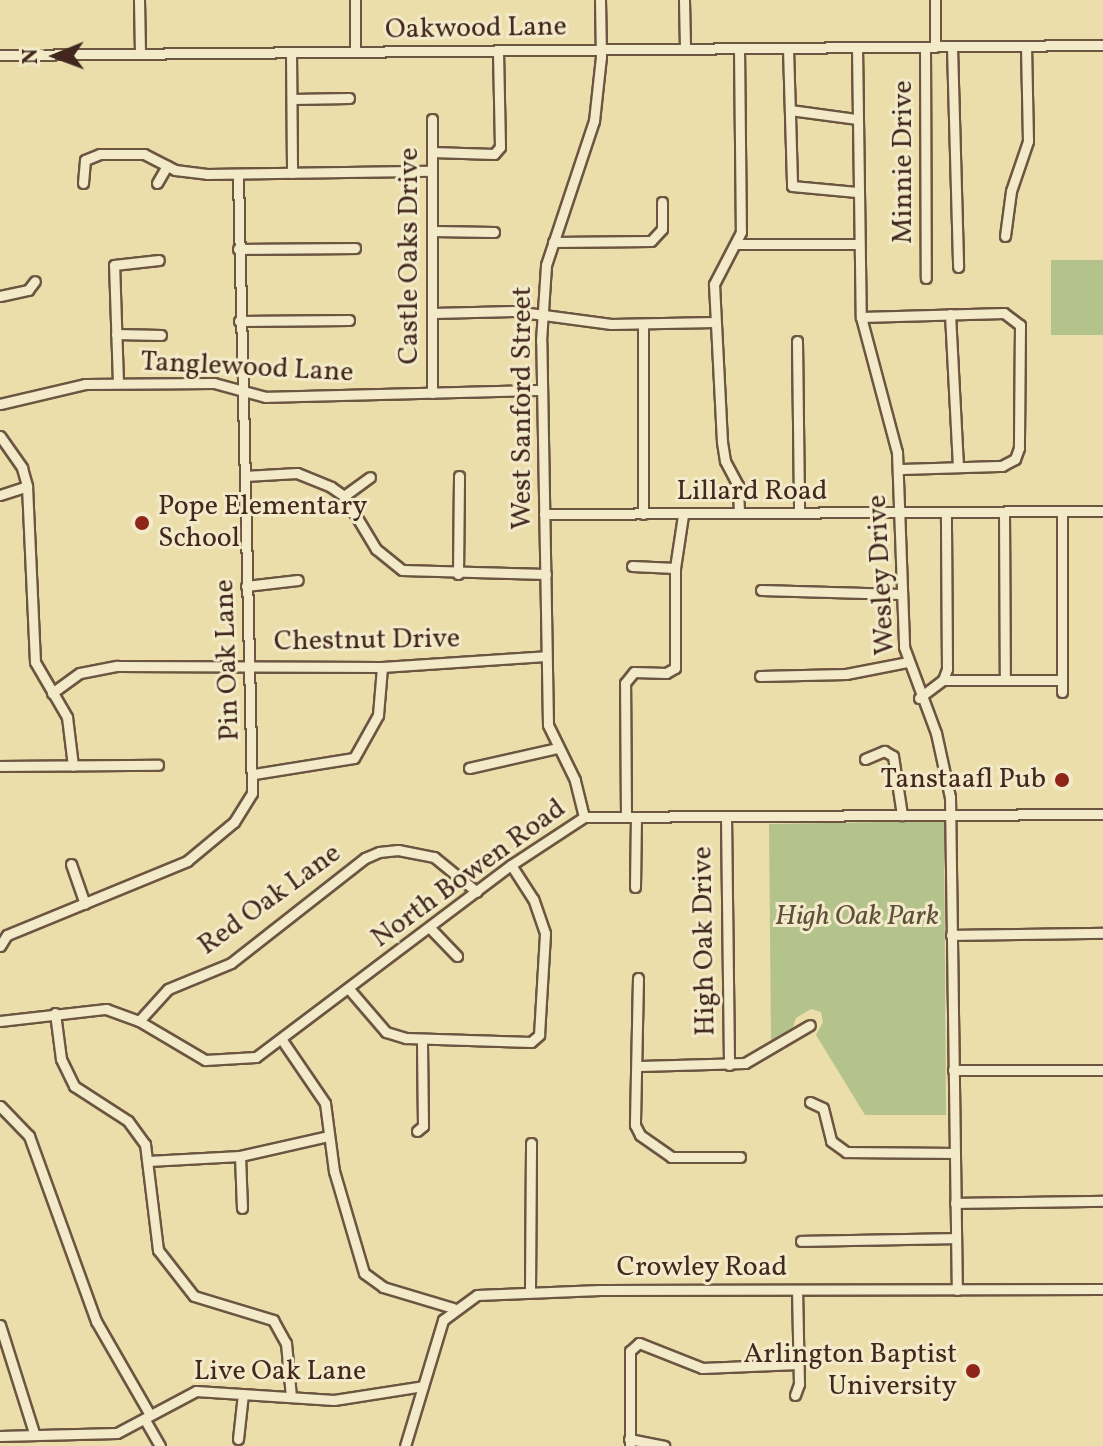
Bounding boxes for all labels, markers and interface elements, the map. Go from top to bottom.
street label: Oakwood Lane [385,11,567,47]
north arrow [16,16,96,96]
text: N [16,48,47,65]
street label: Minnie Drive [887,80,921,244]
street label: Castle Oaks Drive [393,148,427,364]
street label: West Sanford Street [506,286,540,530]
street label: Tanglewood Lane [140,346,354,390]
street label: Lillard Road [676,475,828,509]
place label: Pope Elementary School [158,490,367,556]
street label: Wesley Drive [861,493,903,657]
marker: Pope Elementary School [133,514,151,532]
street label: Pin Oak Lane [208,579,248,741]
street label: Chestnut Drive [274,623,460,659]
place label: Tanstaafl Pub [881,763,1046,797]
marker: Tanstaafl Pub [1053,771,1071,789]
street label: North Bowen Road [365,792,573,956]
street label: Red Oak Lane [192,837,348,963]
street label: High Oak Drive [687,846,723,1036]
park label: High Oak Park [775,900,939,934]
street label: Crowley Road [616,1251,788,1285]
place label: Arlington Baptist University [743,1338,957,1404]
street label: Live Oak Lane [194,1355,366,1389]
marker: Arlington Baptist University [964,1362,982,1380]

